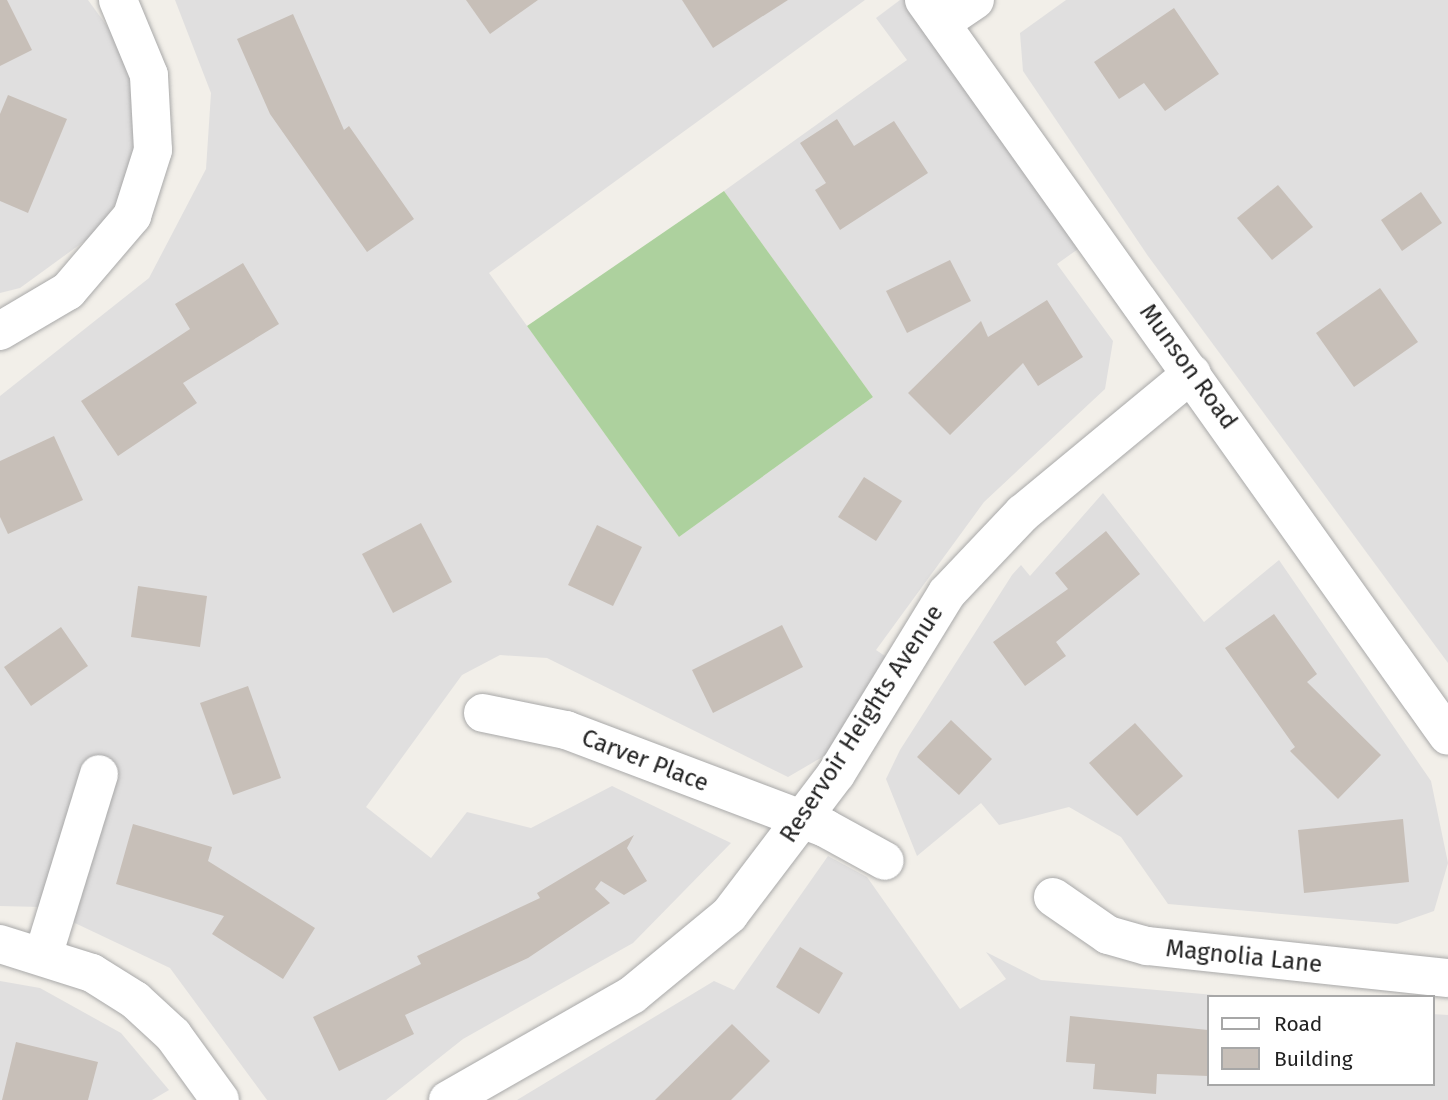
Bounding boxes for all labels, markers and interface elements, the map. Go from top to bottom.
street label: Munson Road [1133,299,1243,435]
street label: Reservoir Heights Avenue [774,600,950,848]
street label: Carver Place [577,724,713,798]
street label: Magnolia Lane [1164,934,1324,980]
legend [1206,995,1434,1086]
text: Road [1274,1011,1322,1037]
text: Building [1274,1046,1353,1072]

